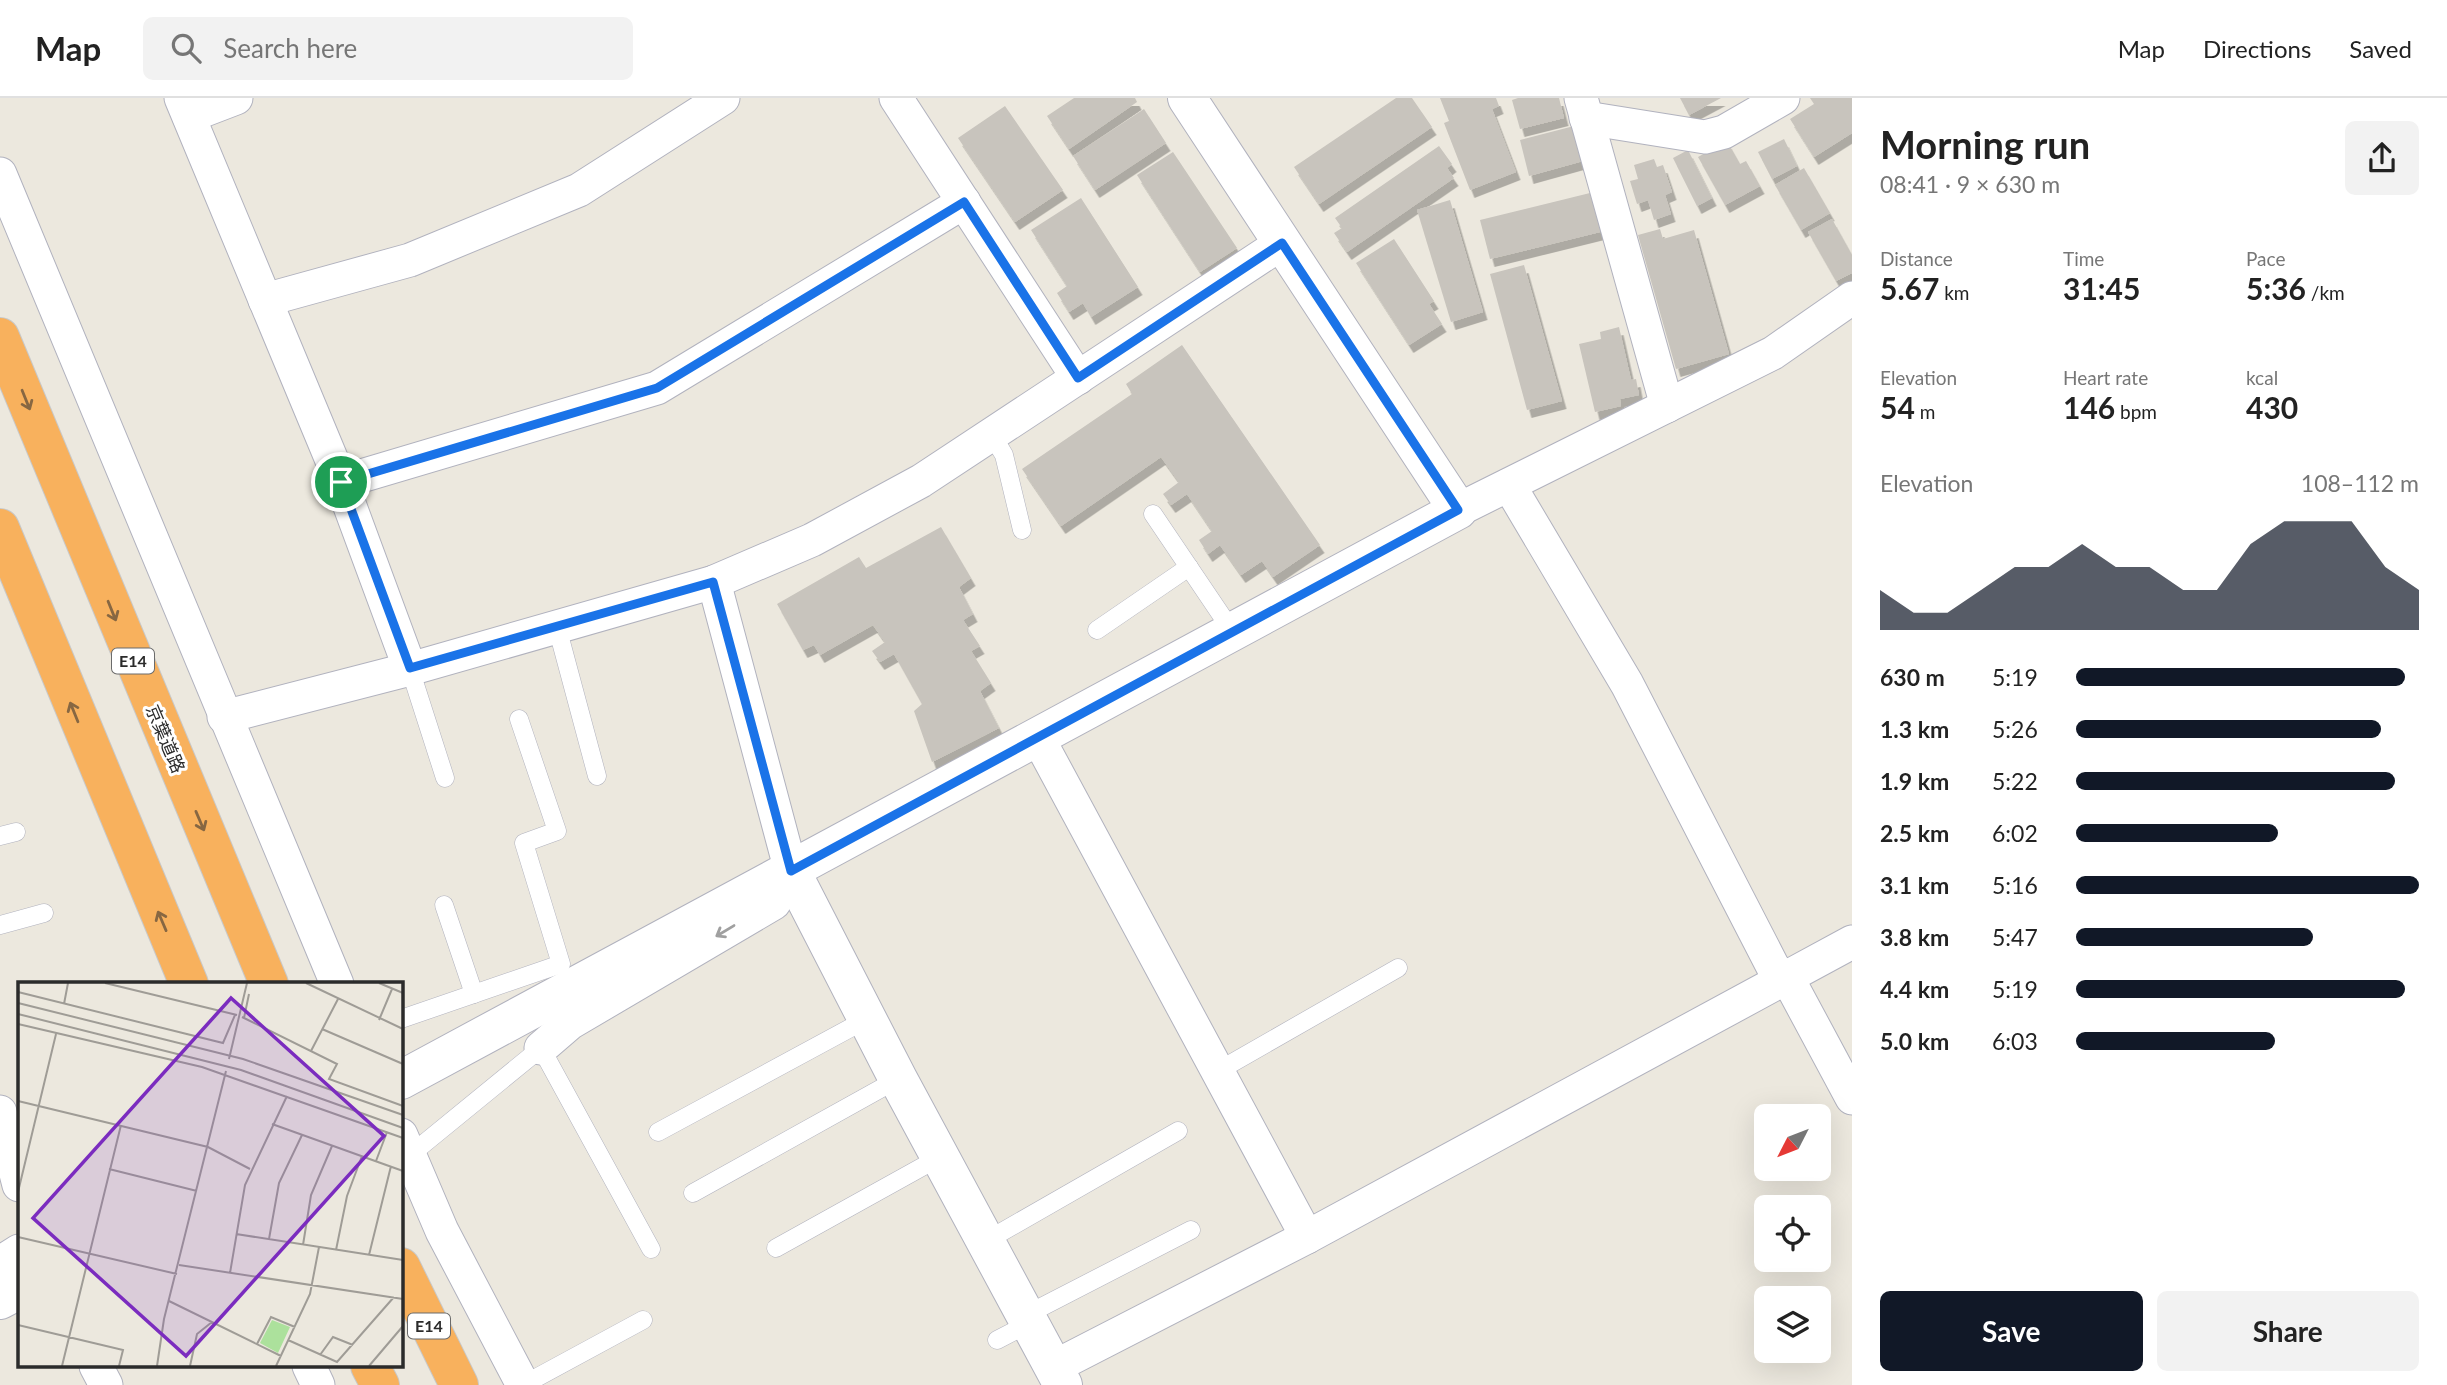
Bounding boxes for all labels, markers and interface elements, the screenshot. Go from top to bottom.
search box [143,17,633,80]
text: Map [35,28,101,68]
icon: search [167,29,205,67]
text: Search here [223,32,357,64]
text: Map [2118,34,2165,63]
text: Directions [2203,34,2311,63]
text: Saved [2349,34,2412,63]
text: Morning run [1880,121,2090,167]
button: share [2345,121,2419,195]
text: 08:41 · 9 × 630 m [1880,170,2060,198]
text: Distance [1880,247,1953,270]
text: Time [2063,247,2104,270]
text: Pace [2246,247,2285,270]
text: 5.67 [1880,270,1939,306]
text: 31:45 [2063,270,2140,306]
text: 5:36 [2246,270,2306,306]
text: km [1939,281,1969,304]
text: /km [2306,281,2345,304]
text: Elevation [1880,366,1957,389]
text: Heart rate [2063,366,2148,389]
text: kcal [2246,366,2278,389]
one-way arrow [20,389,33,411]
text: 54 [1880,389,1915,425]
text: 146 [2063,389,2115,425]
text: 430 [2246,389,2298,425]
text: m [1915,400,1935,423]
text: bpm [2115,400,2157,423]
pin [311,452,371,512]
icon: arrive [322,463,360,501]
text: Elevation [1880,469,1973,497]
text: 108–112 m [2301,469,2419,497]
one-way arrow [107,599,120,621]
road number: E14 [112,648,154,674]
text: 630 m [1880,663,1945,691]
text: 5:19 [1992,663,2038,691]
one-way arrow [67,701,80,723]
street label: 京葉道路 [142,701,190,776]
text: 1.3 km [1880,715,1949,743]
text: 5:26 [1992,715,2038,743]
text: 1.9 km [1880,767,1949,795]
text: 5:22 [1992,767,2038,795]
one-way arrow [194,809,207,831]
text: 2.5 km [1880,819,1949,847]
text: 6:02 [1992,819,2038,847]
text: 3.1 km [1880,871,1949,899]
text: 5:16 [1992,871,2038,899]
one-way arrow [155,911,168,933]
text: 3.8 km [1880,923,1949,951]
text: 5:47 [1992,923,2038,951]
one-way arrow [716,924,736,938]
text: 4.4 km [1880,975,1949,1003]
text: 5:19 [1992,975,2038,1003]
inset map [18,982,402,1368]
text: 5.0 km [1880,1027,1949,1055]
text: 6:03 [1992,1027,2038,1055]
north arrow [1754,1104,1830,1181]
map controls [1754,1104,1831,1363]
button: locate [1754,1195,1831,1272]
button: layers [1754,1286,1831,1363]
button: Save [1880,1291,2143,1371]
button: Share [2157,1291,2419,1371]
road number: E14 [408,1314,450,1338]

